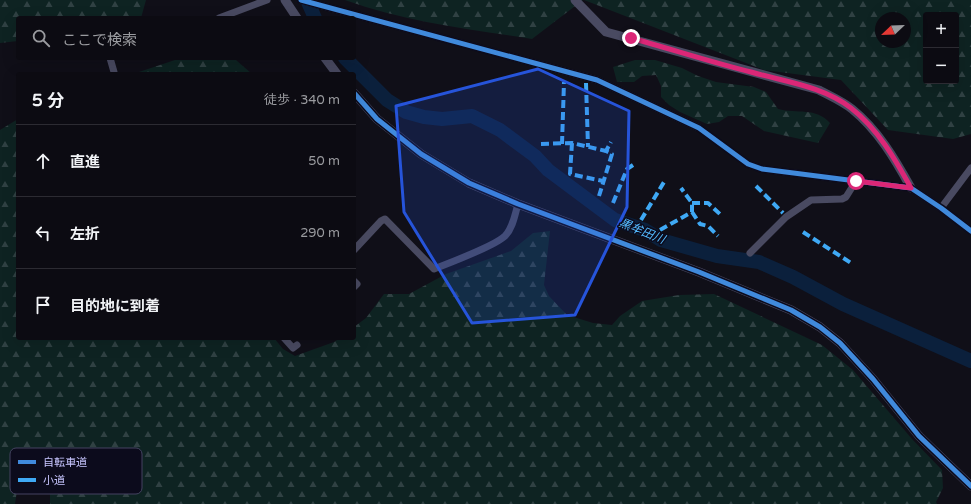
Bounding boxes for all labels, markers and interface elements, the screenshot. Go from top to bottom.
north arrow [875,12,911,48]
map controls [923,12,959,84]
button: + [923,12,959,48]
search box [16,16,356,60]
icon: search [30,27,52,49]
route end [622,29,640,47]
text: ここで検索 [62,31,137,49]
button: − [923,48,959,84]
text: 5 分 [32,90,64,111]
text: 徒歩 · 340 m [264,92,340,108]
icon: ahead [32,150,54,172]
text: 直進 [70,153,100,171]
text: 50 m [308,153,340,169]
route start [847,172,865,190]
water label: 黒牟田川 [617,216,669,247]
icon: left [32,222,54,244]
text: 左折 [70,225,100,243]
text: 290 m [300,225,340,241]
icon: arrive [32,294,54,316]
text: 目的地に到着 [70,297,160,315]
legend [10,448,142,494]
text: 自転車道 [43,456,87,469]
text: 小道 [43,474,65,487]

